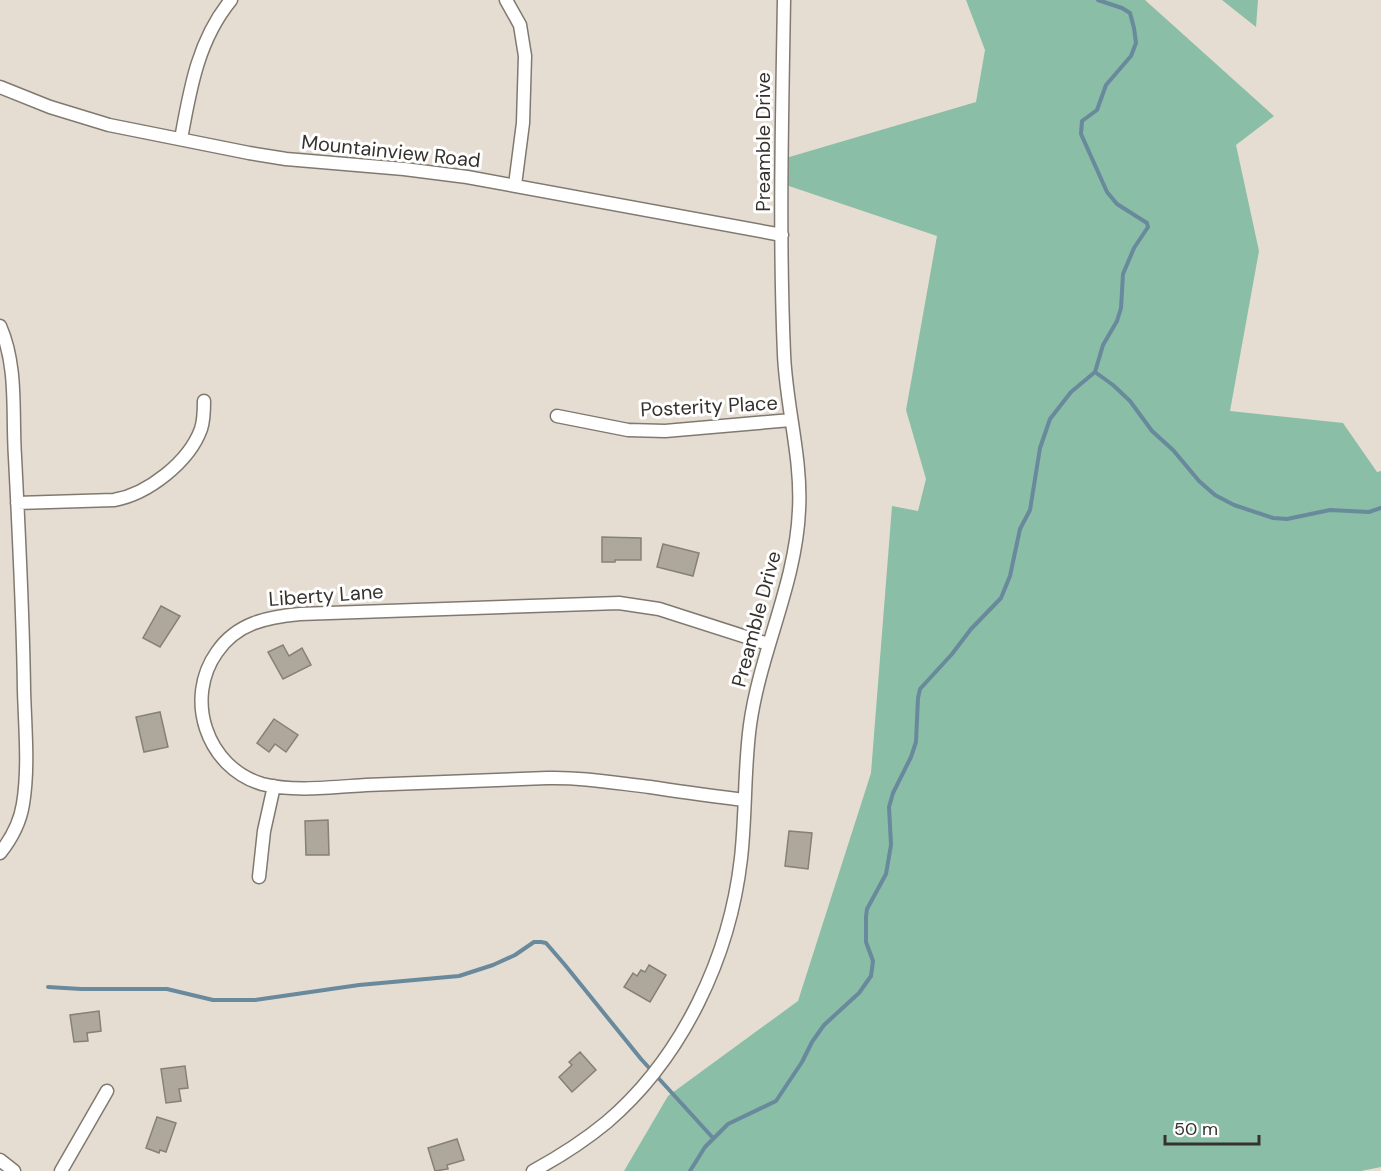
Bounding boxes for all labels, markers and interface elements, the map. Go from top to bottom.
street label: Preamble Drive [750,72,776,212]
street label: Mountainview Road [300,129,482,173]
street label: Posterity Place [640,389,778,423]
street label: Preamble Drive [725,548,787,690]
street label: Liberty Lane [268,578,384,612]
scale bar [1165,1108,1260,1146]
text: 50 m [1174,1117,1218,1141]

